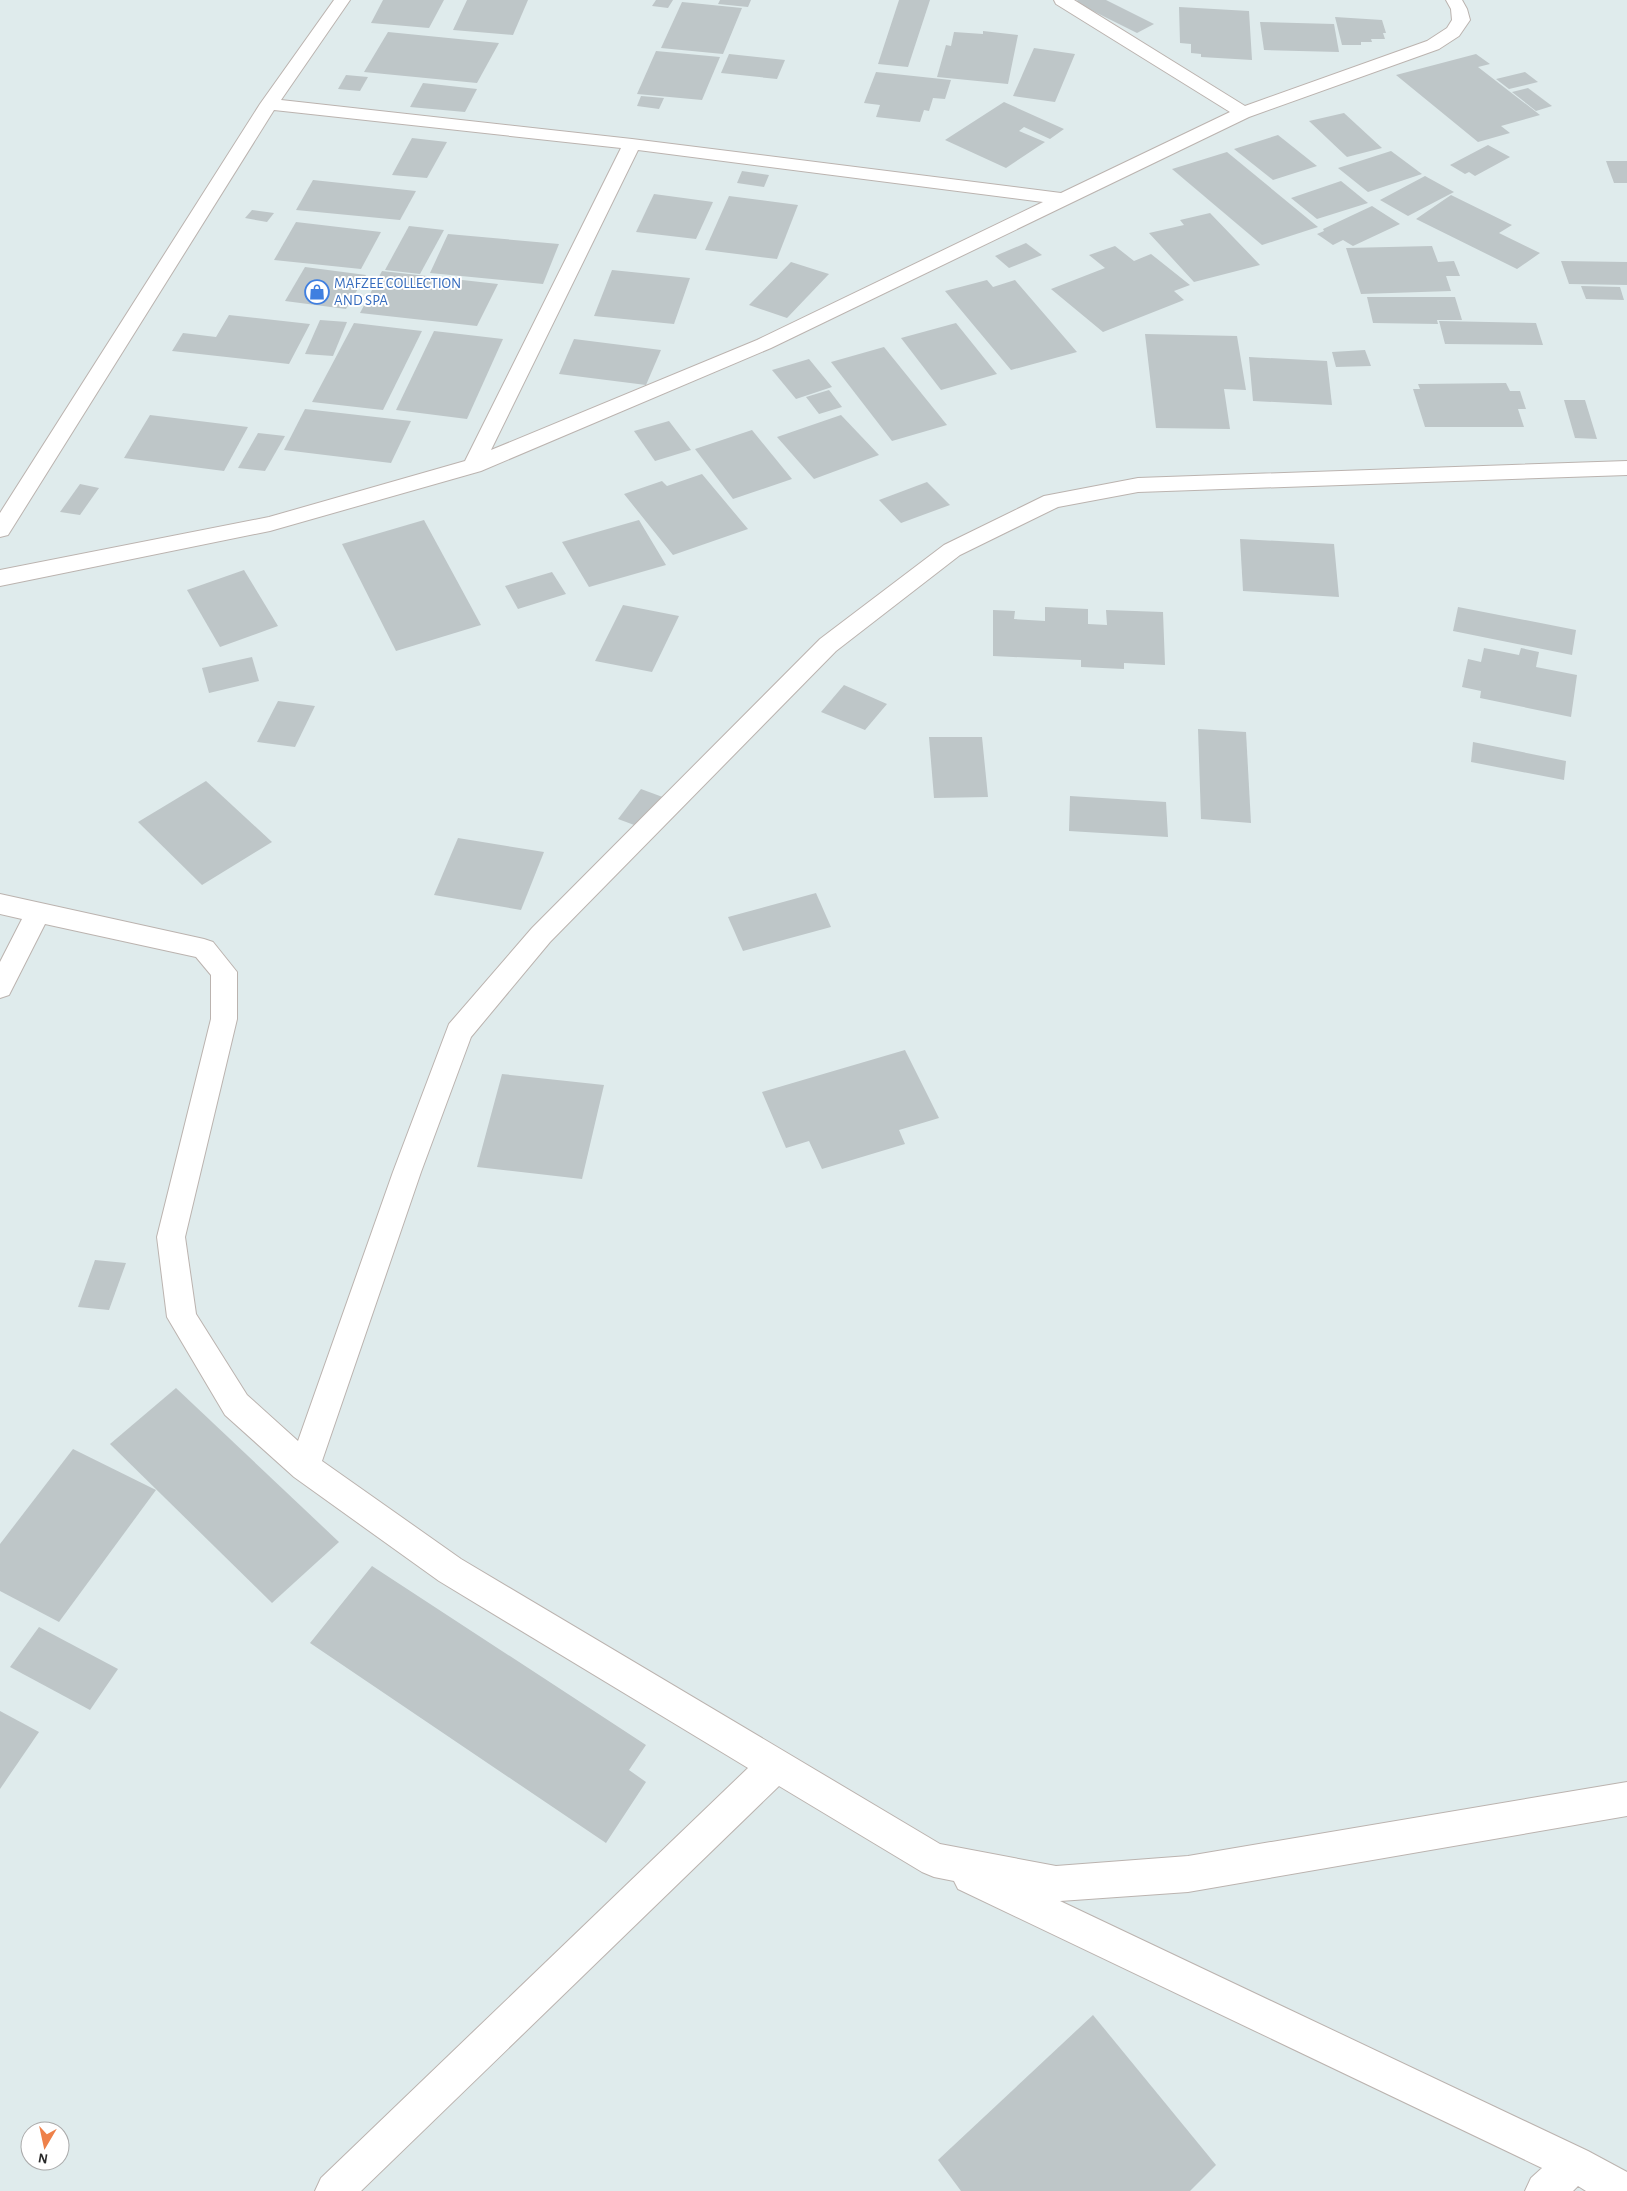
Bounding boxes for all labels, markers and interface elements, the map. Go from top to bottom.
place label: MAFZEE COLLECTION AND SPA [334,276,461,308]
shop icon: MAFZEE COLLECTION AND SPA [304,279,330,305]
north arrow [20,2121,70,2171]
text: N [37,2150,49,2166]

